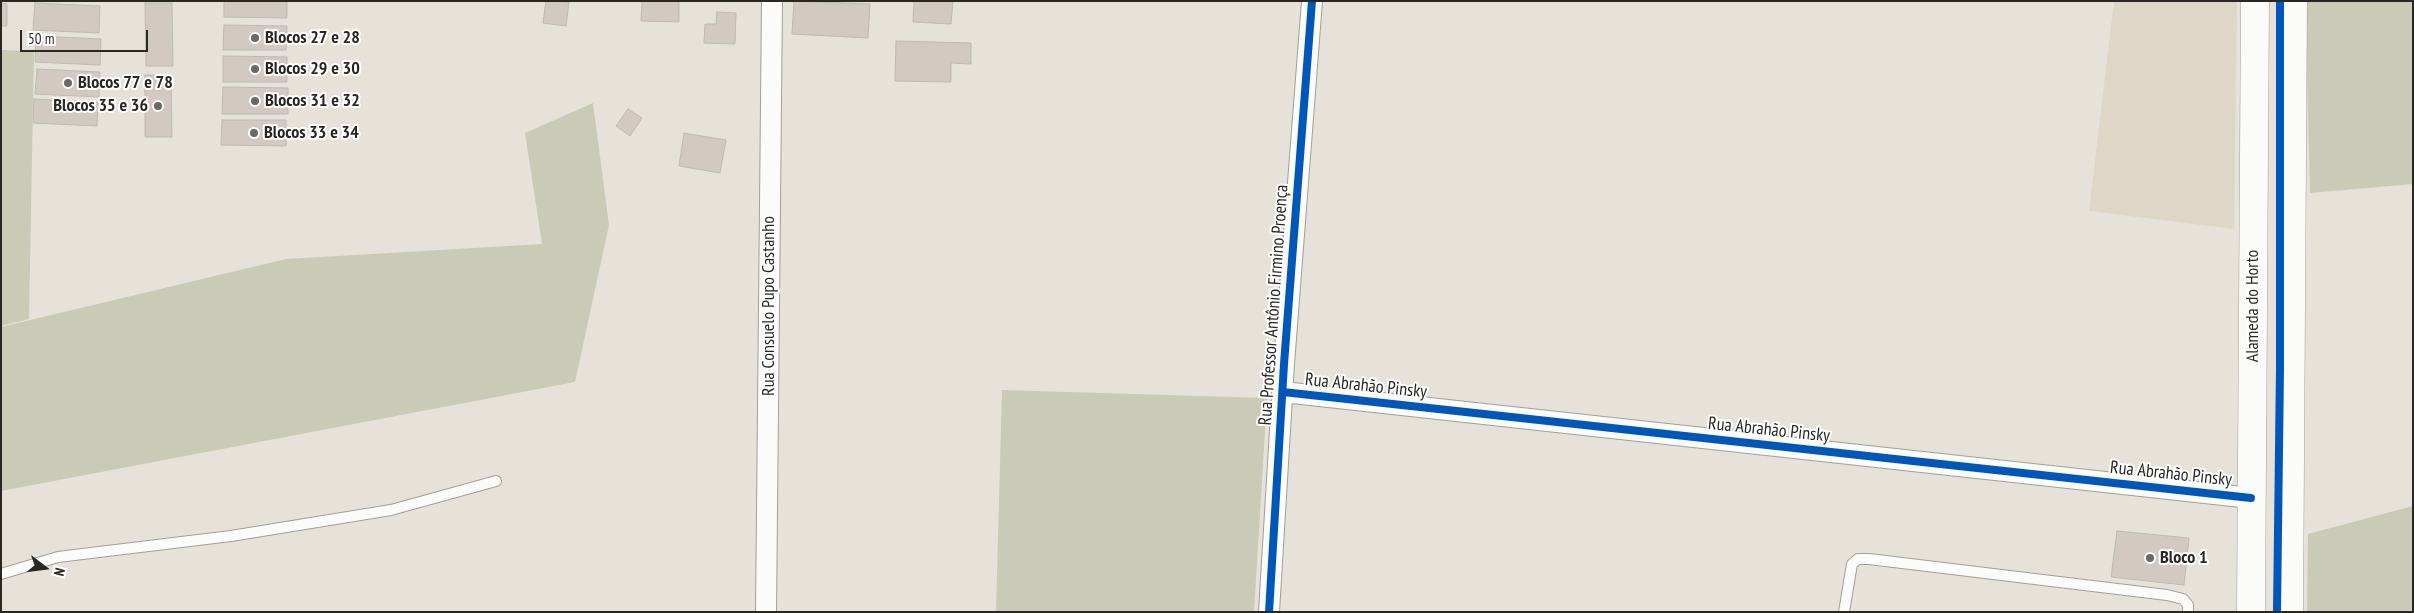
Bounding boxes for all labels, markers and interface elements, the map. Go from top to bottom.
scale bar [22,20,150,52]
place label: Blocos 27 e 28 [265,27,360,49]
text: 50 m [28,29,54,48]
marker: Blocos 27 e 28 [249,32,261,44]
place label: Blocos 29 e 30 [265,58,360,80]
marker: Blocos 29 e 30 [249,63,261,75]
place label: Blocos 77 e 78 [78,72,173,94]
marker: Blocos 77 e 78 [62,77,74,89]
place label: Blocos 31 e 32 [265,90,360,112]
place label: Blocos 35 e 36 [53,95,148,117]
marker: Blocos 31 e 32 [249,95,261,107]
marker: Blocos 35 e 36 [152,100,164,112]
place label: Blocos 33 e 34 [264,122,359,144]
marker: Blocos 33 e 34 [248,127,260,139]
street label: Rua Professor Antônio Firmino Proença [1255,184,1293,426]
street label: Rua Consuelo Pupo Castanho [758,216,780,396]
street label: Alameda do Horto [2242,250,2264,362]
street label: Rua Abrahão Pinsky [1304,369,1428,403]
street label: Rua Abrahão Pinsky [1707,413,1831,447]
street label: Rua Abrahão Pinsky [2109,457,2233,491]
north arrow [20,543,70,593]
place label: Bloco 1 [2160,547,2208,569]
marker: Bloco 1 [2144,552,2156,564]
text: N [50,566,69,578]

